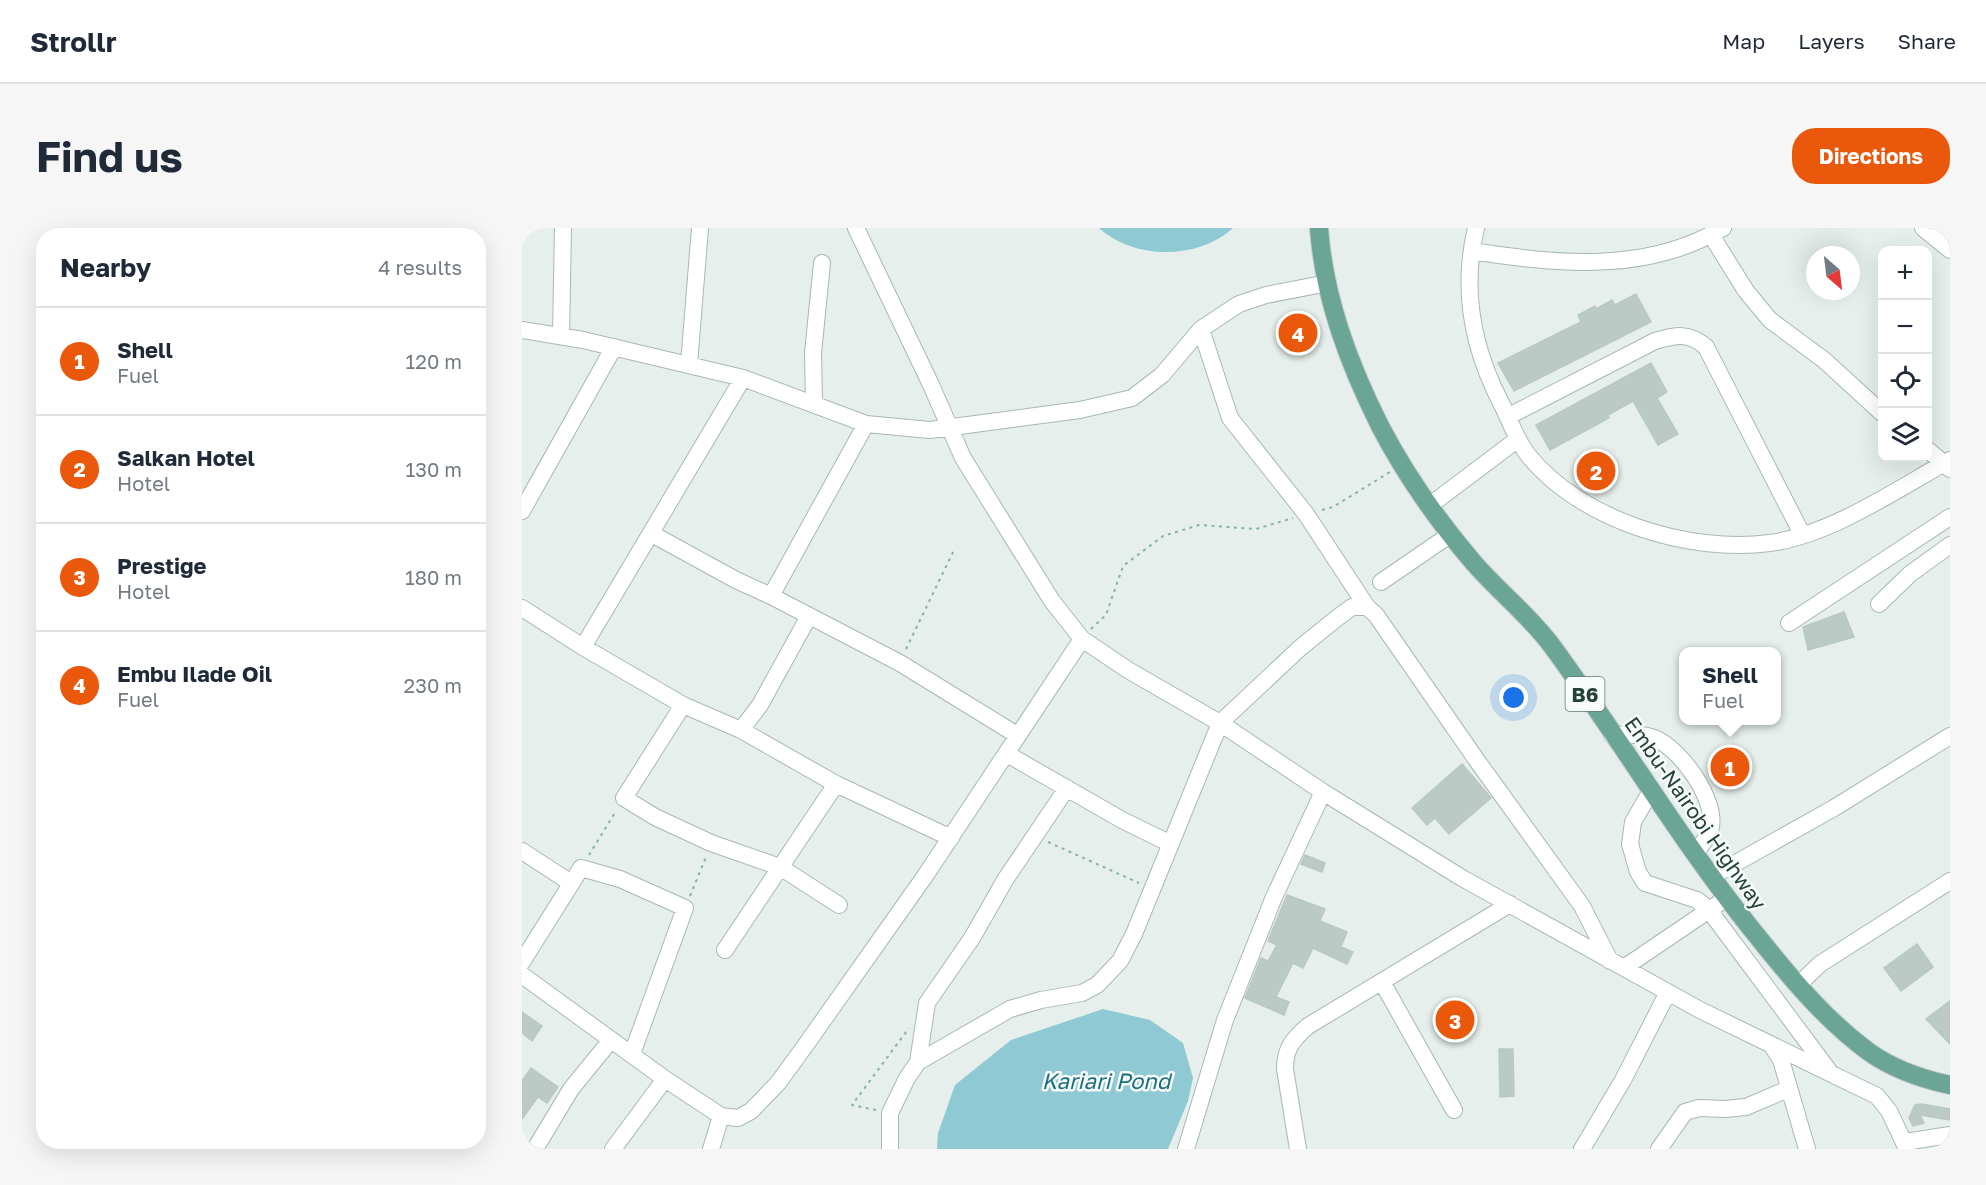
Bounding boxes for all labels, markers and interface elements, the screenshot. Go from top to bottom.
text: Strollr [30,25,117,58]
text: Map [1722,28,1765,54]
text: Layers [1798,28,1865,54]
text: Share [1898,28,1956,54]
button: Directions [1792,128,1950,184]
text: Find us [36,131,183,181]
north arrow [1806,246,1860,300]
map controls [1878,246,1932,462]
button: + [1878,246,1932,300]
text: Nearby [60,252,151,283]
text: 4 results [378,255,462,279]
button: − [1878,300,1932,354]
pin: 4 [1278,310,1318,356]
text: Shell [117,336,173,363]
text: 1 [74,349,85,373]
text: 120 m [406,349,462,373]
button: locate [1878,354,1932,408]
text: Fuel [117,363,159,387]
button: layers [1878,408,1932,462]
text: Salkan Hotel [117,444,255,471]
pin: 2 [1576,448,1616,494]
text: 2 [73,457,86,481]
text: 130 m [406,457,462,481]
text: Hotel [117,471,170,495]
text: Prestige [117,552,207,579]
text: 3 [73,565,86,589]
text: 180 m [405,565,462,589]
text: Hotel [117,579,170,603]
popup [1679,647,1781,725]
text: Embu Ilade Oil [117,660,272,687]
text: Shell [1702,661,1758,688]
text: 4 [73,673,86,697]
text: 230 m [404,673,462,697]
road number: B6 [1566,677,1604,711]
your location [1499,683,1528,712]
text: Fuel [117,687,159,711]
text: Fuel [1702,688,1744,712]
street label: Embu-Nairobi Highway [1619,711,1773,915]
pin: 1 [1710,744,1750,790]
pin: 3 [1436,998,1474,1042]
water label: Kariari Pond [1042,1067,1173,1094]

